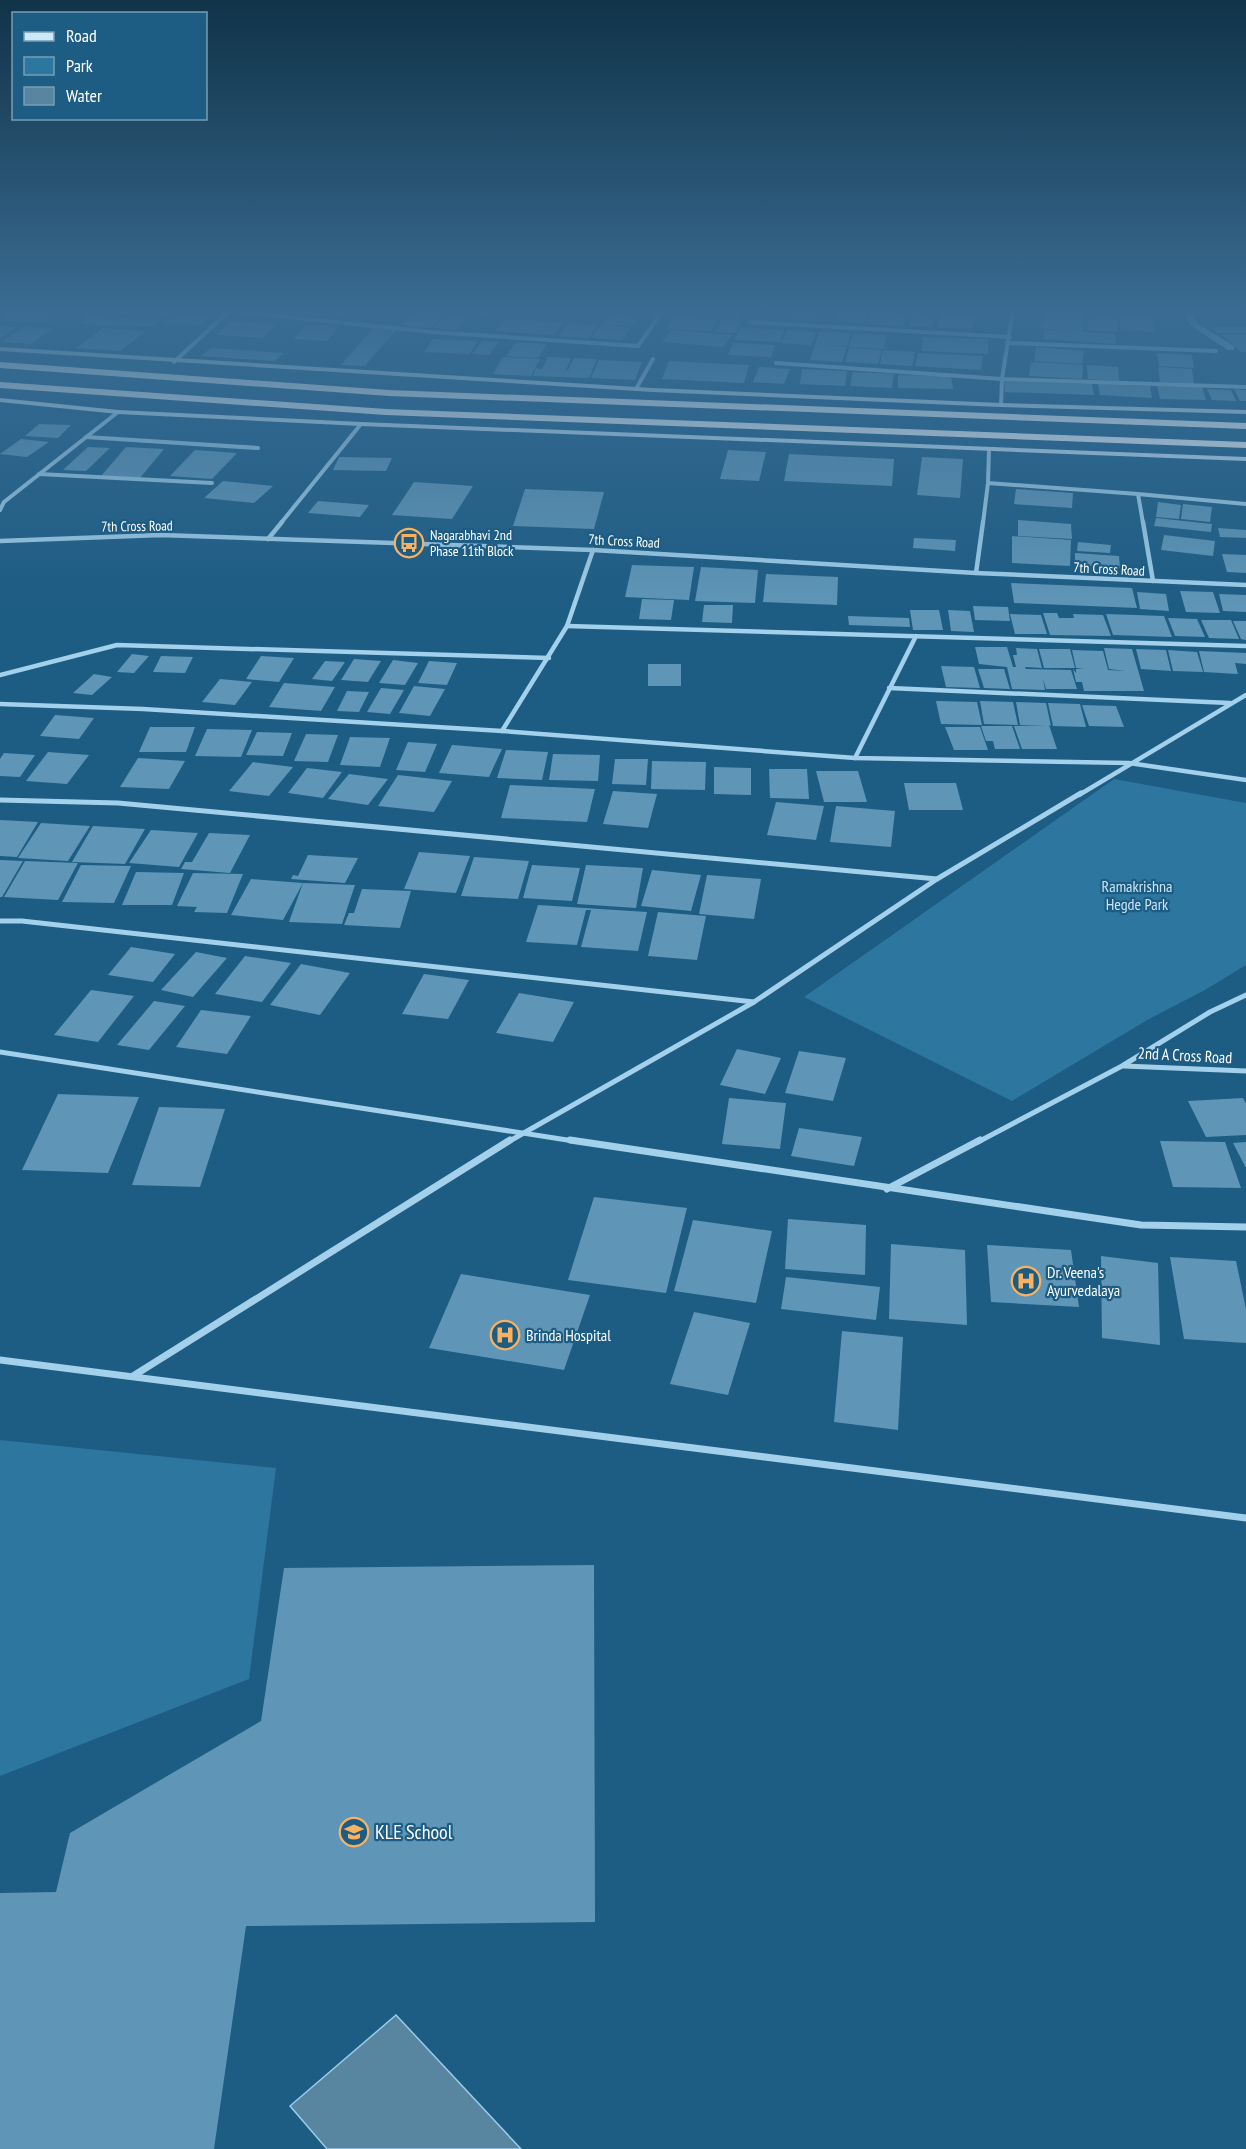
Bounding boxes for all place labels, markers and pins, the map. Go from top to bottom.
place label: Nagarabhavi 2nd Phase 11th Block [430,526,514,560]
bus stop icon: Nagarabhavi 2nd Phase 11th Block [393,527,425,559]
place label: Dr. Veena's Ayurvedalaya [1047,1262,1120,1300]
hospital icon: Dr. Veena's Ayurvedalaya [1010,1265,1042,1297]
hospital icon: Brinda Hospital [489,1319,521,1351]
place label: Brinda Hospital [526,1325,611,1345]
school or university icon: KLE School [338,1816,370,1848]
place label: KLE School [375,1819,453,1845]

